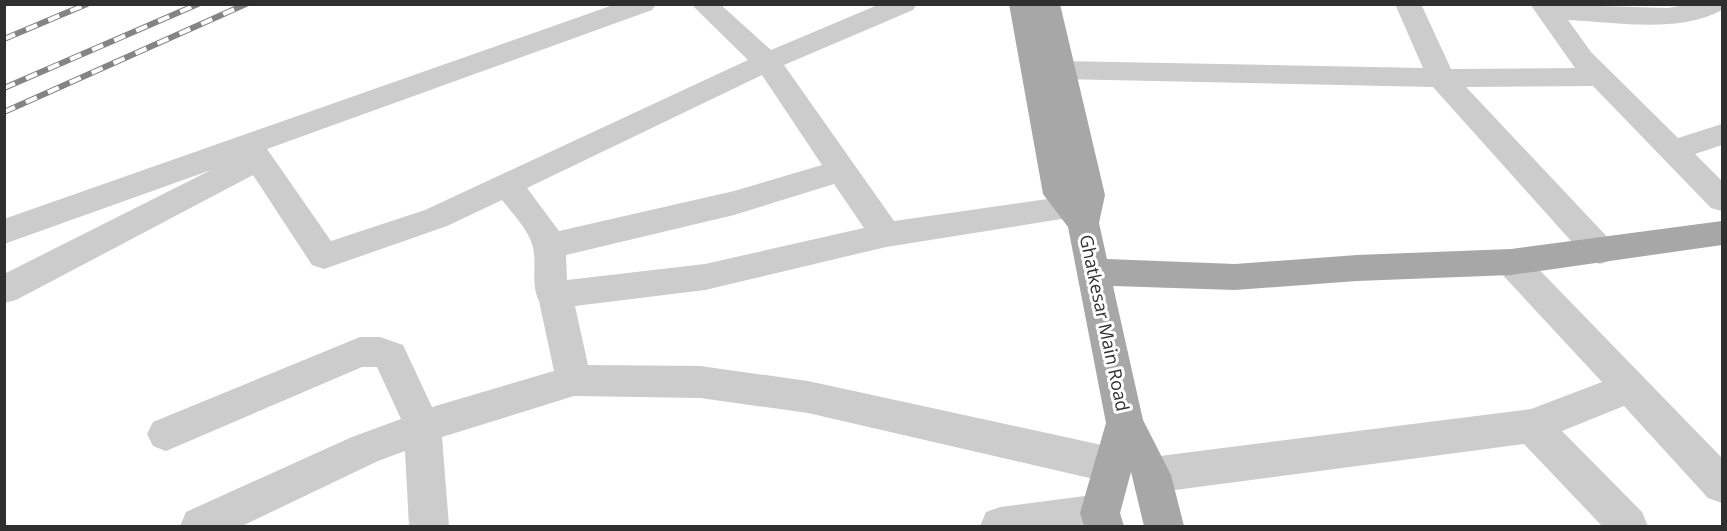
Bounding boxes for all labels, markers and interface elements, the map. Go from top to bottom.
street label: Ghatkesar Main Road [1075,232,1135,413]

